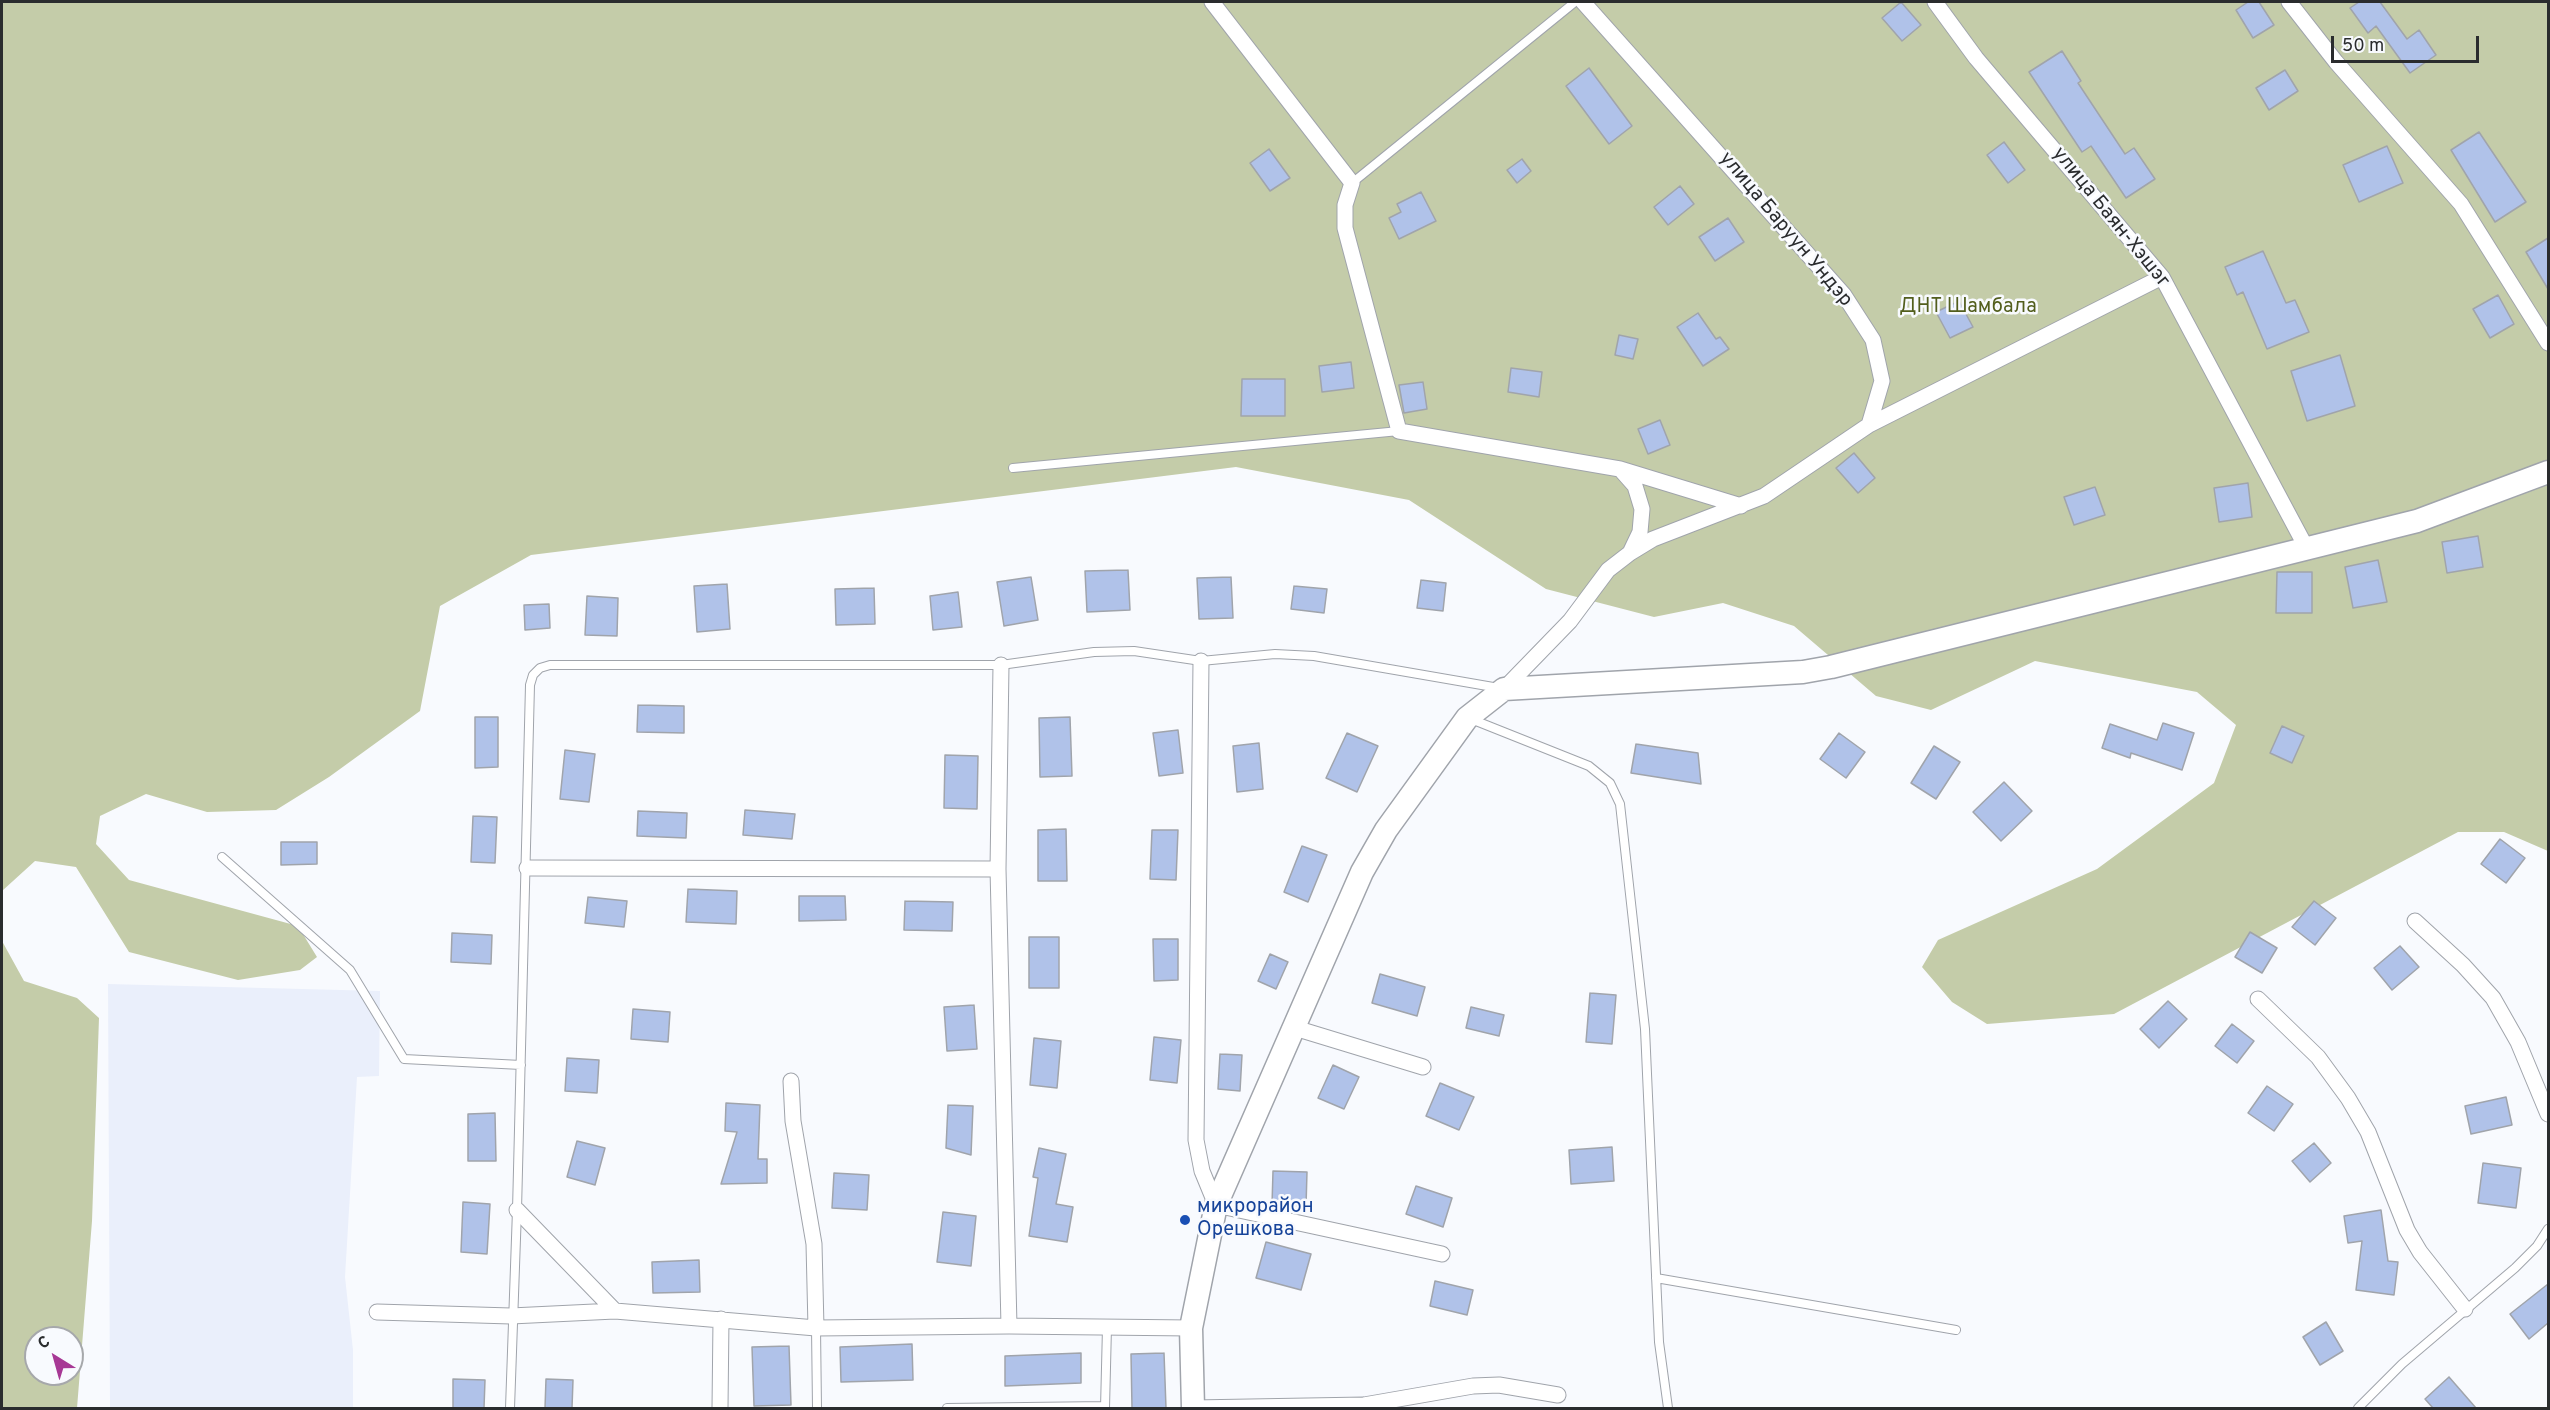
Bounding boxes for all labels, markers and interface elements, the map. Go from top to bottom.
scale bar [2334,24,2482,62]
text: 50 m [2342,35,2384,58]
street label: улица Баян-Хэшэг [2046,143,2174,293]
street label: улица Баруун Ундэр [1713,148,1857,312]
park label: ДНТ Шамбала [1899,296,2037,320]
place label: микрорайон Орешкова [1197,1196,1314,1243]
marker: микрорайон Орешкова [1178,1213,1192,1227]
north arrow [24,1326,84,1386]
text: С [34,1332,54,1354]

